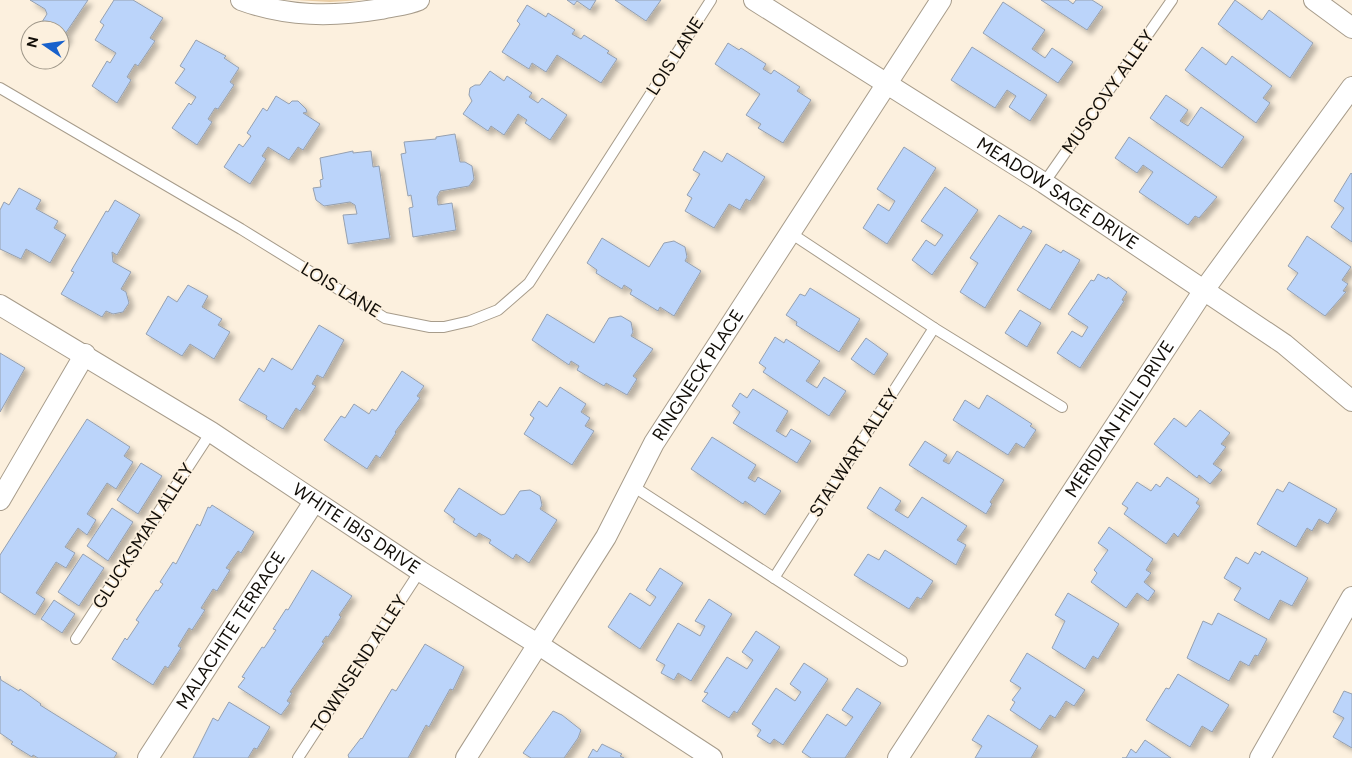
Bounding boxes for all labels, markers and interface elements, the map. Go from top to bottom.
street label: LOIS LANE [641,12,709,100]
north arrow [20,20,70,70]
street label: MUSCOVY ALLEY [1057,26,1159,158]
text: N [23,35,42,49]
street label: MEADOW SAGE DRIVE [973,132,1143,254]
street label: LOIS LANE [297,258,385,322]
street label: RINGNECK PLACE [647,305,749,445]
street label: MERIDIAN HILL DRIVE [1060,336,1179,502]
street label: STALWART ALLEY [804,385,904,521]
street label: GLUCKSMAN ALLEY [88,459,198,613]
street label: WHITE IBIS DRIVE [288,478,425,579]
street label: MALACHITE TERRACE [172,547,290,714]
street label: TOWNSEND ALLEY [306,591,412,737]

